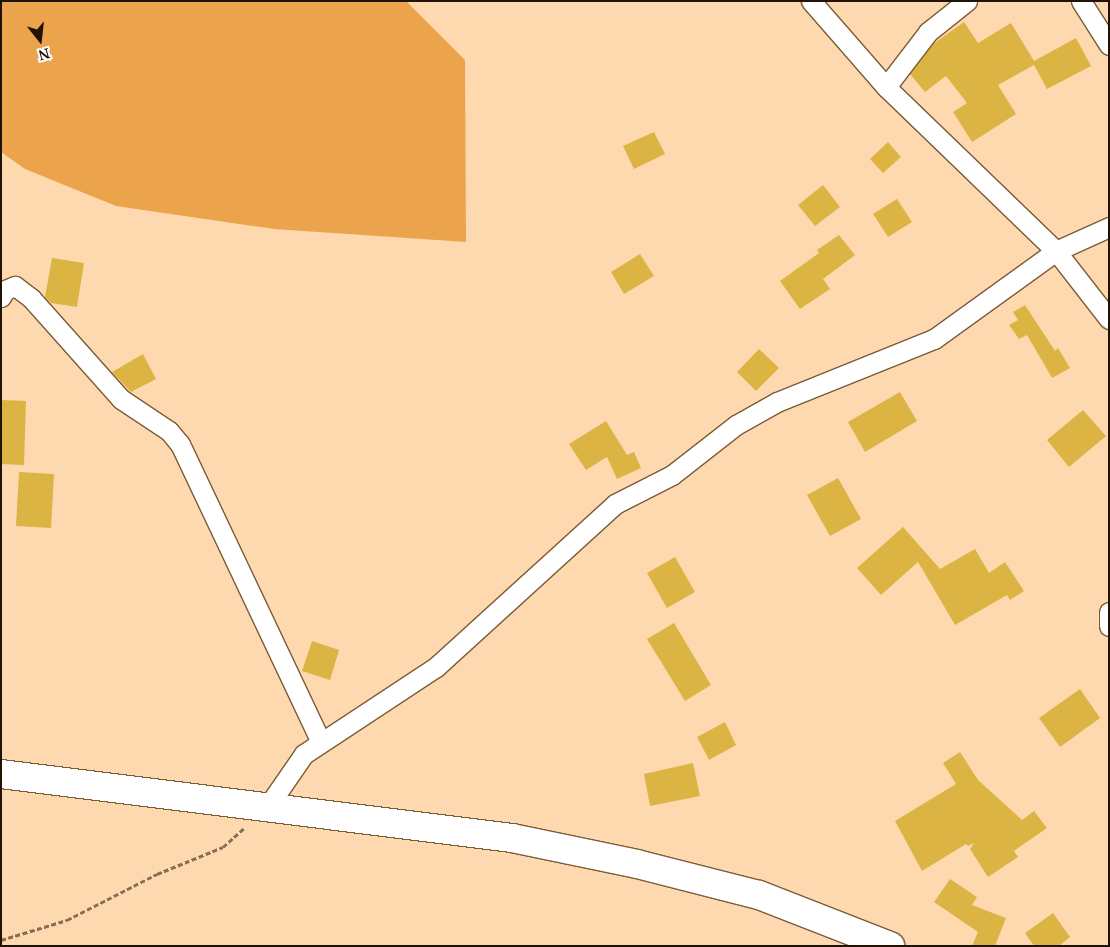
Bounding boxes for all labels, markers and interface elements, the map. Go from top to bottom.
north arrow [15,15,65,65]
text: N [36,44,52,66]

